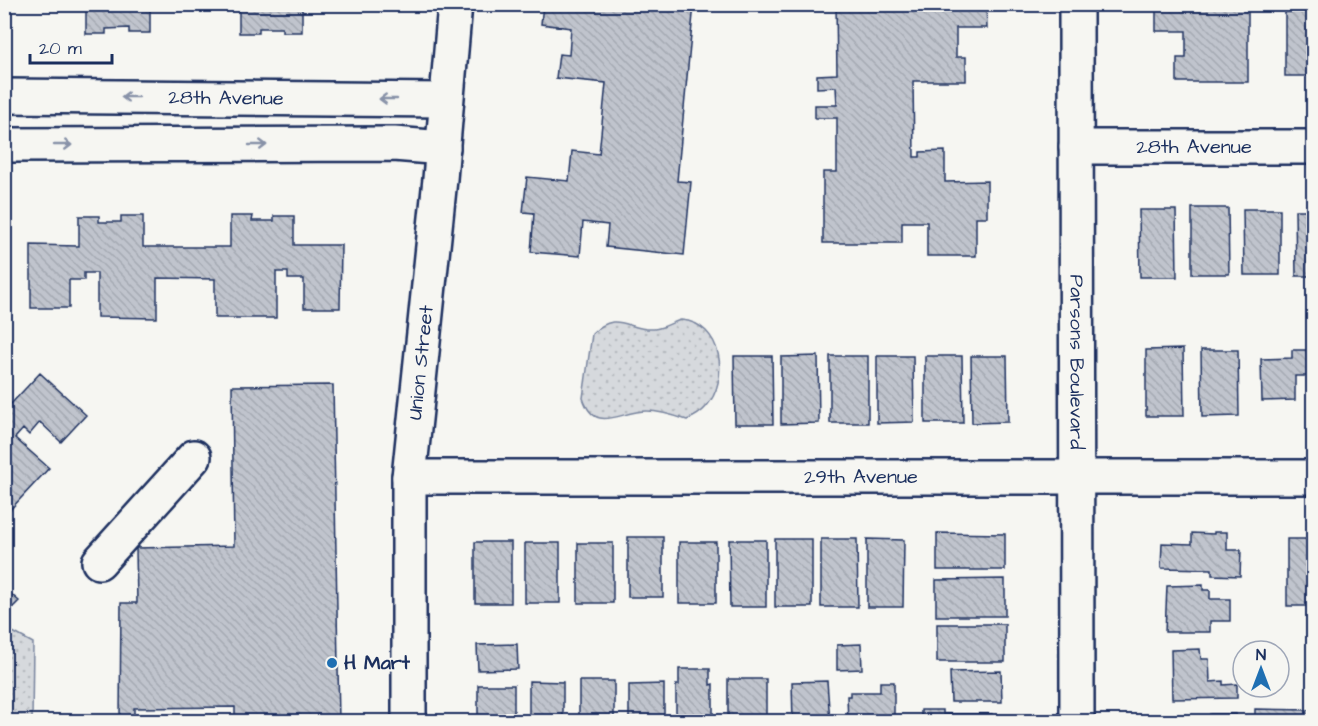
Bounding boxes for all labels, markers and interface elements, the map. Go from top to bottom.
scale bar [30,27,112,65]
text: 20 m [39,36,82,61]
street label: 28th Avenue [168,83,284,113]
one-way arrow [120,91,140,103]
one-way arrow [378,93,398,105]
street label: 28th Avenue [1136,133,1252,161]
one-way arrow [52,139,72,151]
one-way arrow [247,139,267,151]
street label: Parsons Boulevard [1062,275,1091,449]
street label: Union Street [401,304,441,421]
street label: 29th Avenue [804,463,918,491]
north arrow [1231,639,1291,699]
text: N [1256,644,1266,666]
place label: H Mart [344,649,411,677]
marker: H Mart [325,656,339,670]

